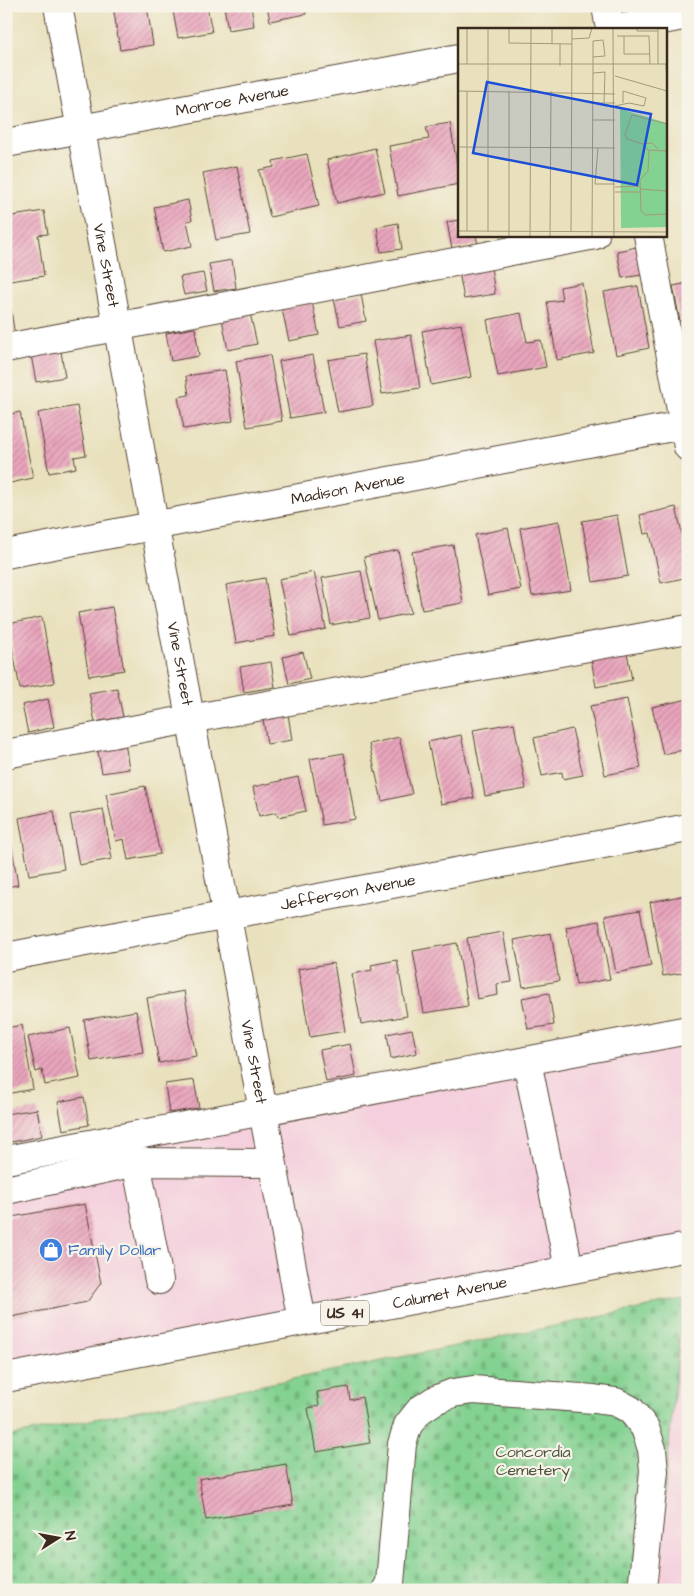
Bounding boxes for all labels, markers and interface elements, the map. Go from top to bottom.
inset map [458,28,666,236]
street label: Monroe Avenue [173,79,291,122]
street label: Vine Street [88,222,125,310]
street label: Madison Avenue [289,467,407,510]
street label: Vine Street [161,620,199,708]
street label: Jefferson Avenue [279,869,418,916]
street label: Vine Street [235,1018,273,1106]
shop icon: Family Dollar [38,1237,64,1263]
place label: Family Dollar [68,1239,161,1262]
street label: Calumet Avenue [391,1271,509,1314]
road number: US 41 [321,1300,369,1326]
park label: Concordia Cemetery [495,1441,571,1482]
north arrow [32,1514,82,1564]
text: N [59,1529,80,1542]

